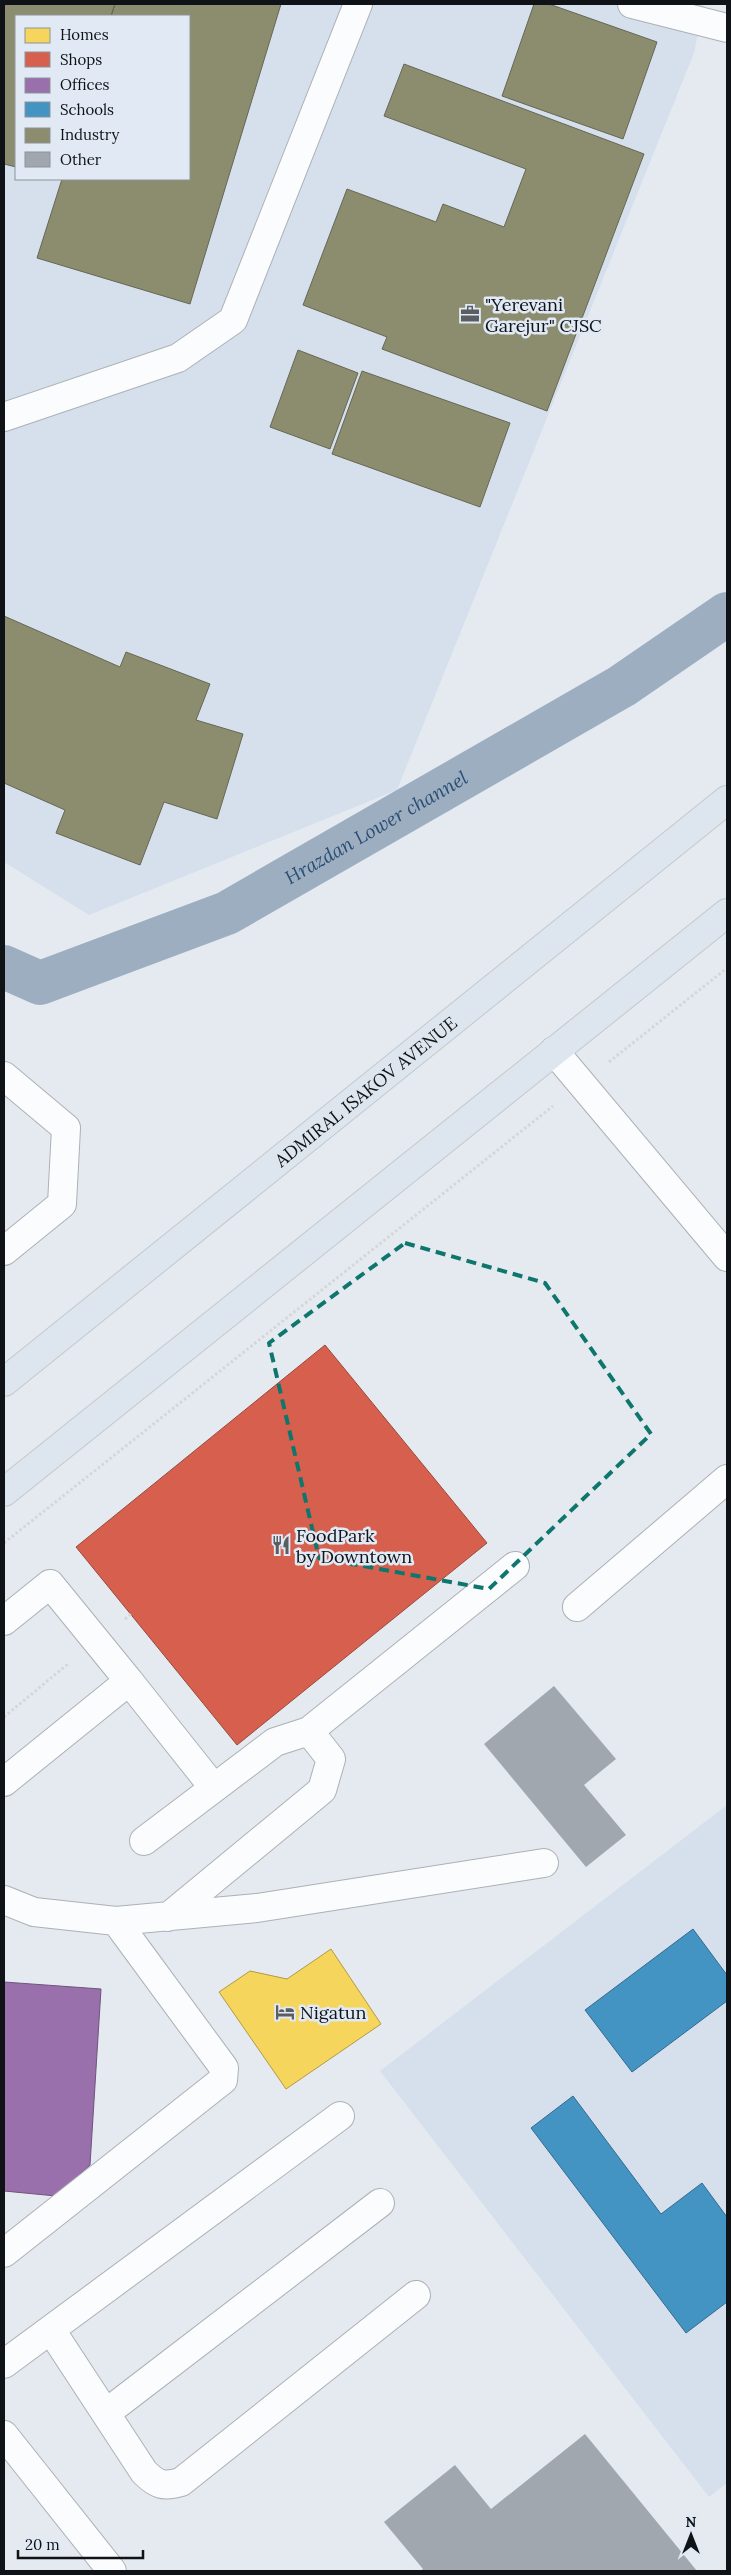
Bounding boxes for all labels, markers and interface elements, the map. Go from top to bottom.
legend [15,15,190,180]
text: Homes [60,25,109,44]
text: Shops [60,50,102,69]
text: Offices [60,75,110,94]
text: Schools [60,100,114,119]
text: Industry [60,125,119,144]
text: Other [60,150,102,169]
place label: "Yerevani Garejur" CJSC [485,293,602,337]
office icon: "Yerevani Garejur" CJSC [459,303,481,325]
water label: Hrazdan Lower channel [280,765,472,889]
street label: ADMIRAL ISAKOV AVENUE [269,1011,461,1172]
place label: FoodPark by Downtown [296,1524,412,1568]
restaurant icon: FoodPark by Downtown [270,1534,292,1556]
hotel icon: Nigatun [274,2001,296,2023]
place label: Nigatun [300,2001,367,2024]
north arrow [666,2510,716,2560]
text: N [686,2513,697,2531]
scale bar [18,2528,142,2560]
text: 20 m [25,2535,60,2554]

